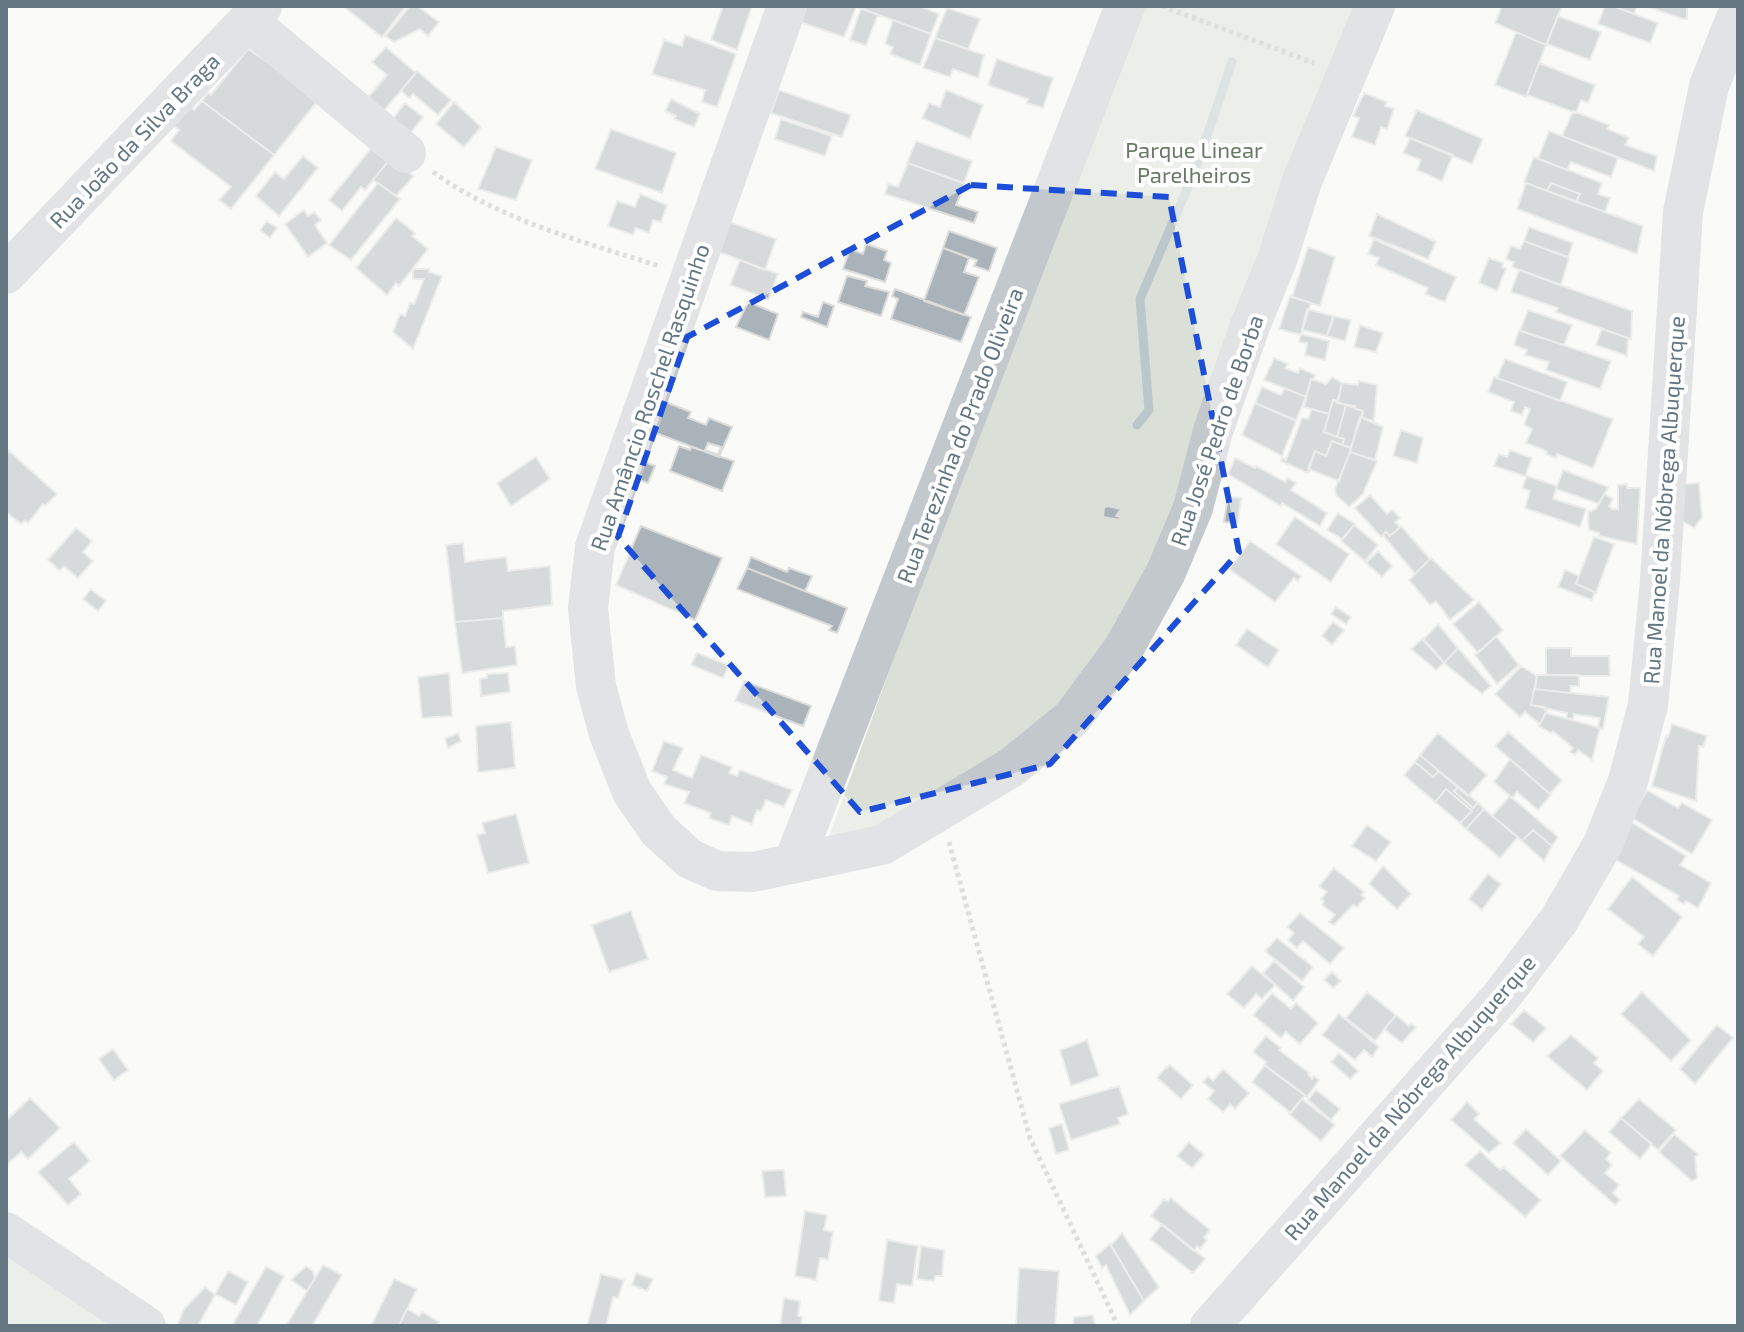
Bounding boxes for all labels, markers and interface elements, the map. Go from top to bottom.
street label: Rua João da Silva Braga [44,47,224,233]
park label: Parque Linear Parelheiros [1125,136,1263,187]
street label: Rua Amâncio Roschel Rasquinho [584,240,714,554]
street label: Rua Terezinha do Prado Oliveira [890,283,1028,587]
street label: Rua José Pedro de Borba [1164,311,1268,549]
street label: Rua Manoel da Nóbrega Albuquerque [1637,315,1689,685]
street label: Rua Manoel da Nóbrega Albuquerque [1278,949,1540,1245]

